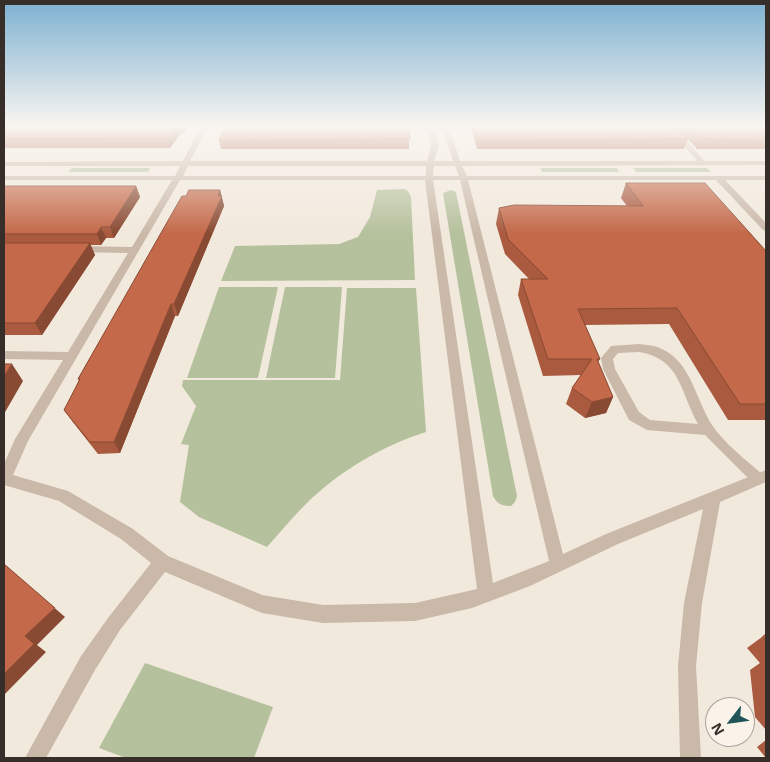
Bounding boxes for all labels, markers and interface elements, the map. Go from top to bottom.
north arrow [705,697,755,747]
text: N [706,720,729,739]

